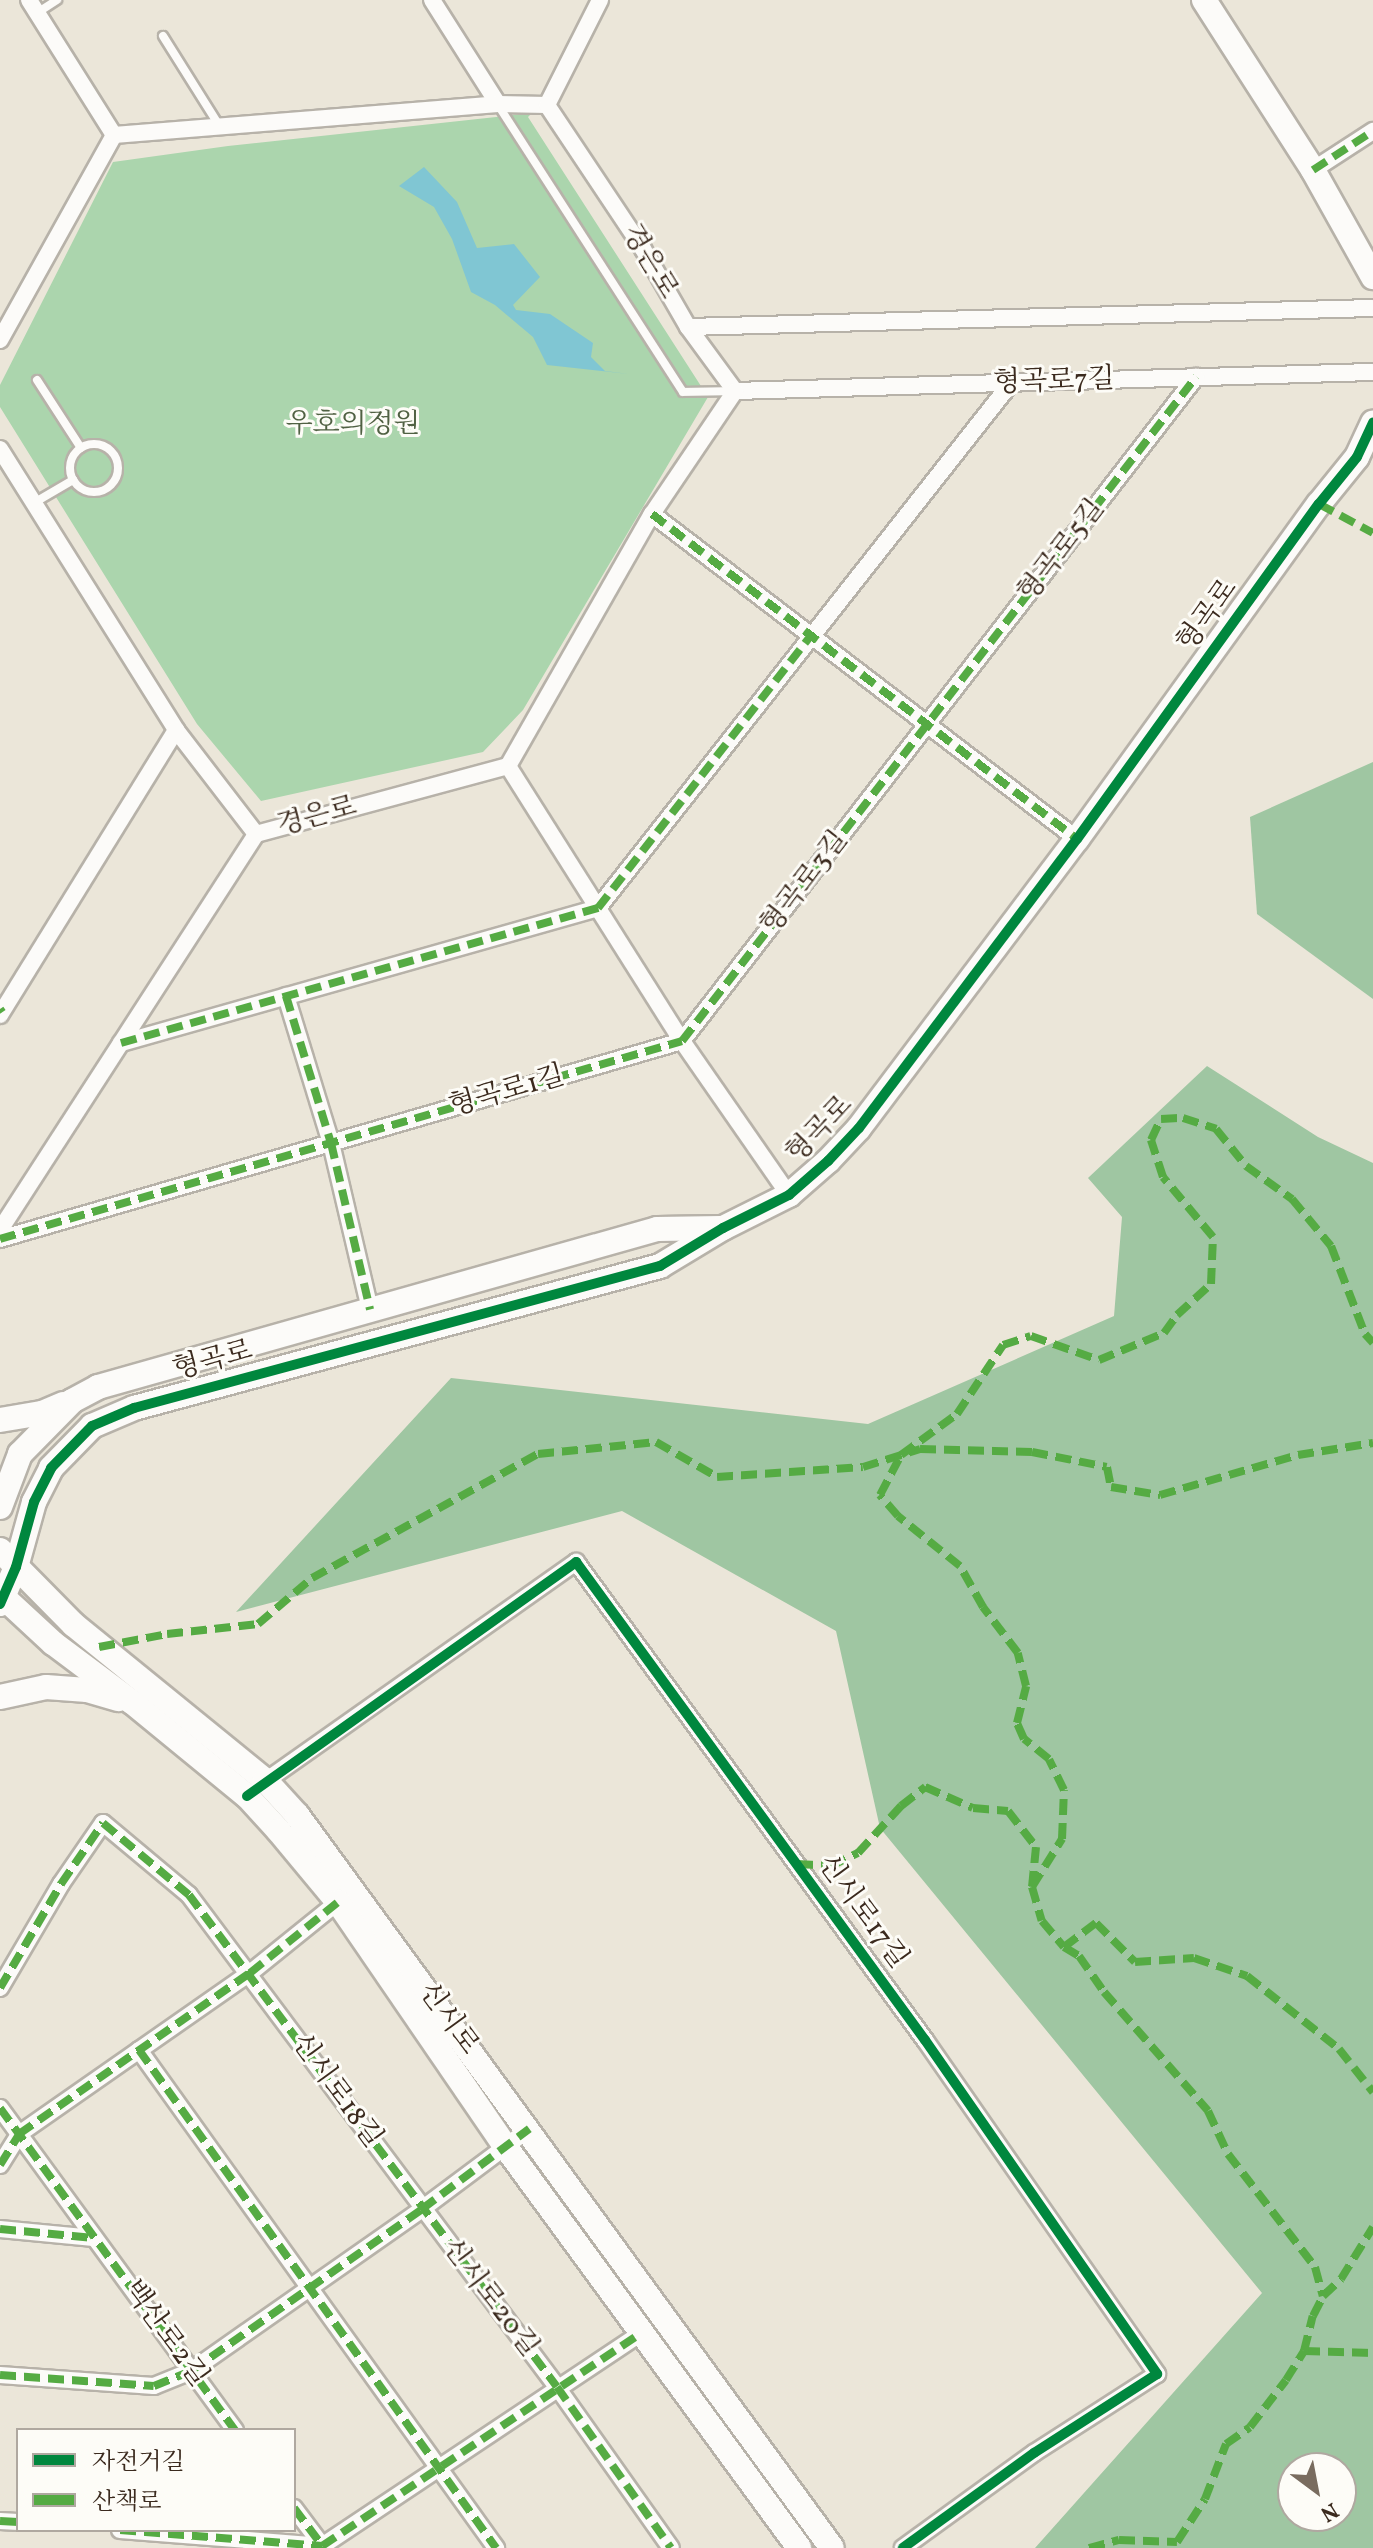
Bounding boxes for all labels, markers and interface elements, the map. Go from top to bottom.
street label: 경은로 [614,219,684,305]
street label: 형곡로7길 [993,363,1115,401]
park label: 우호의정원 [285,408,421,442]
street label: 형곡로5길 [1011,493,1113,609]
street label: 형곡로 [1171,573,1245,659]
street label: 경은로 [273,790,361,844]
street label: 형곡로3길 [754,824,856,942]
street label: 형곡로1길 [445,1059,569,1125]
street label: 형곡로 [780,1089,860,1171]
street label: 형곡로 [169,1334,257,1388]
street label: 신시로17길 [809,1848,915,1976]
street label: 신시로 [411,1976,485,2062]
street label: 신시로18길 [283,2027,389,2155]
street label: 신시로20길 [435,2232,545,2364]
street label: 백산로2길 [115,2274,215,2394]
legend [16,2428,296,2532]
text: 자전거길 [92,2446,185,2480]
north arrow [1277,2452,1357,2532]
text: 산책로 [92,2486,162,2520]
text: N [1314,2494,1344,2528]

